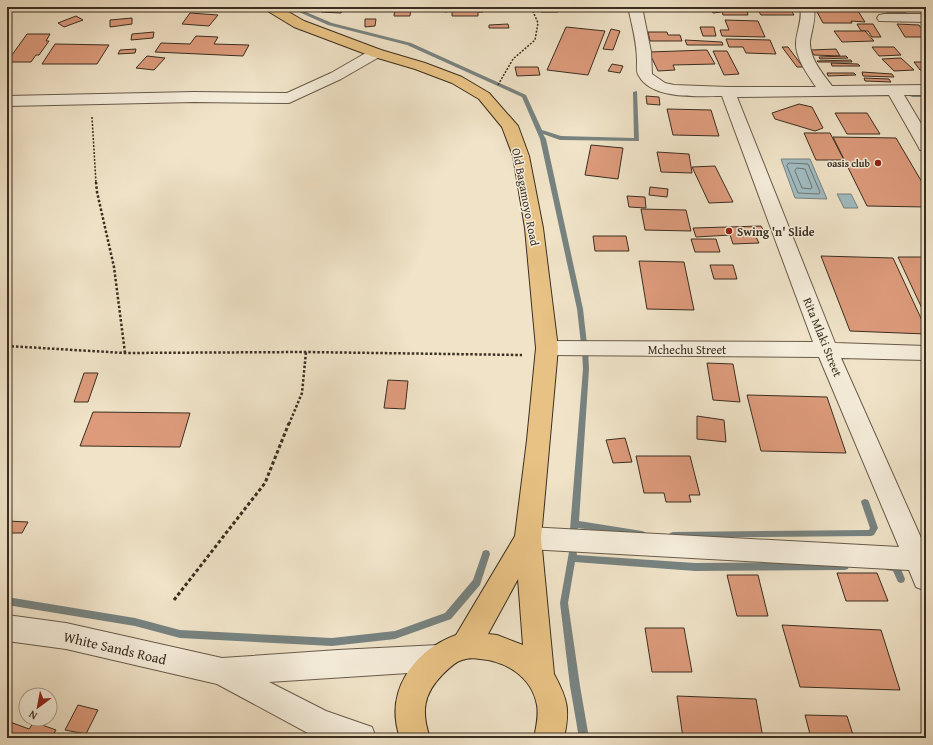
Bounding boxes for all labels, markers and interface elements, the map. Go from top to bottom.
street label: Old Bagamoyo Road [508,147,544,248]
place label: oasis club [827,156,871,171]
marker: oasis club [873,158,883,168]
place label: Swing 'n' Slide [737,223,815,240]
marker: Swing 'n' Slide [724,226,734,236]
street label: Rita Mlaki Street [799,295,847,380]
street label: Mchechu Street [648,341,727,358]
street label: White Sands Road [62,626,169,670]
north arrow [18,687,58,727]
text: N [25,706,40,724]

